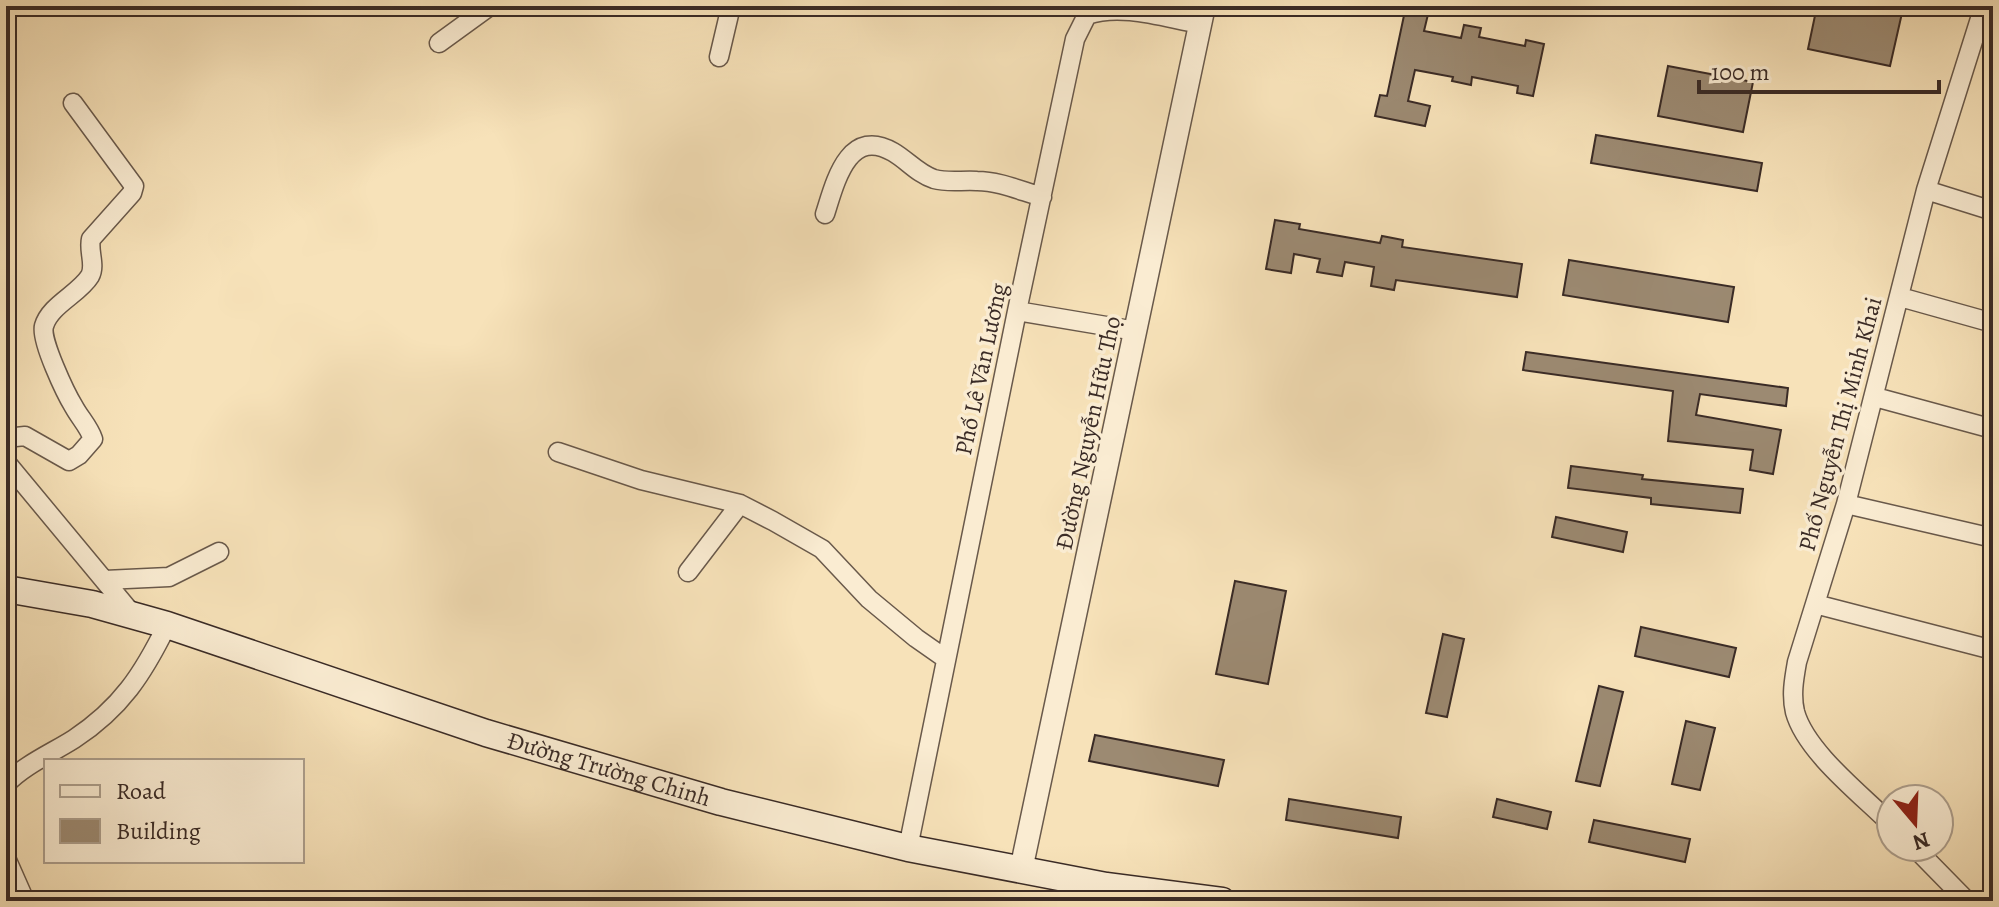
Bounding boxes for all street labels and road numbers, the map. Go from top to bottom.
street label: Phố Lê Văn Lương [947,280,1015,458]
street label: Phố Nguyễn Thị Minh Khai [1791,293,1889,555]
street label: Đường Nguyễn Hữu Thọ [1048,313,1128,553]
street label: Đường Trường Chinh [503,724,715,814]

